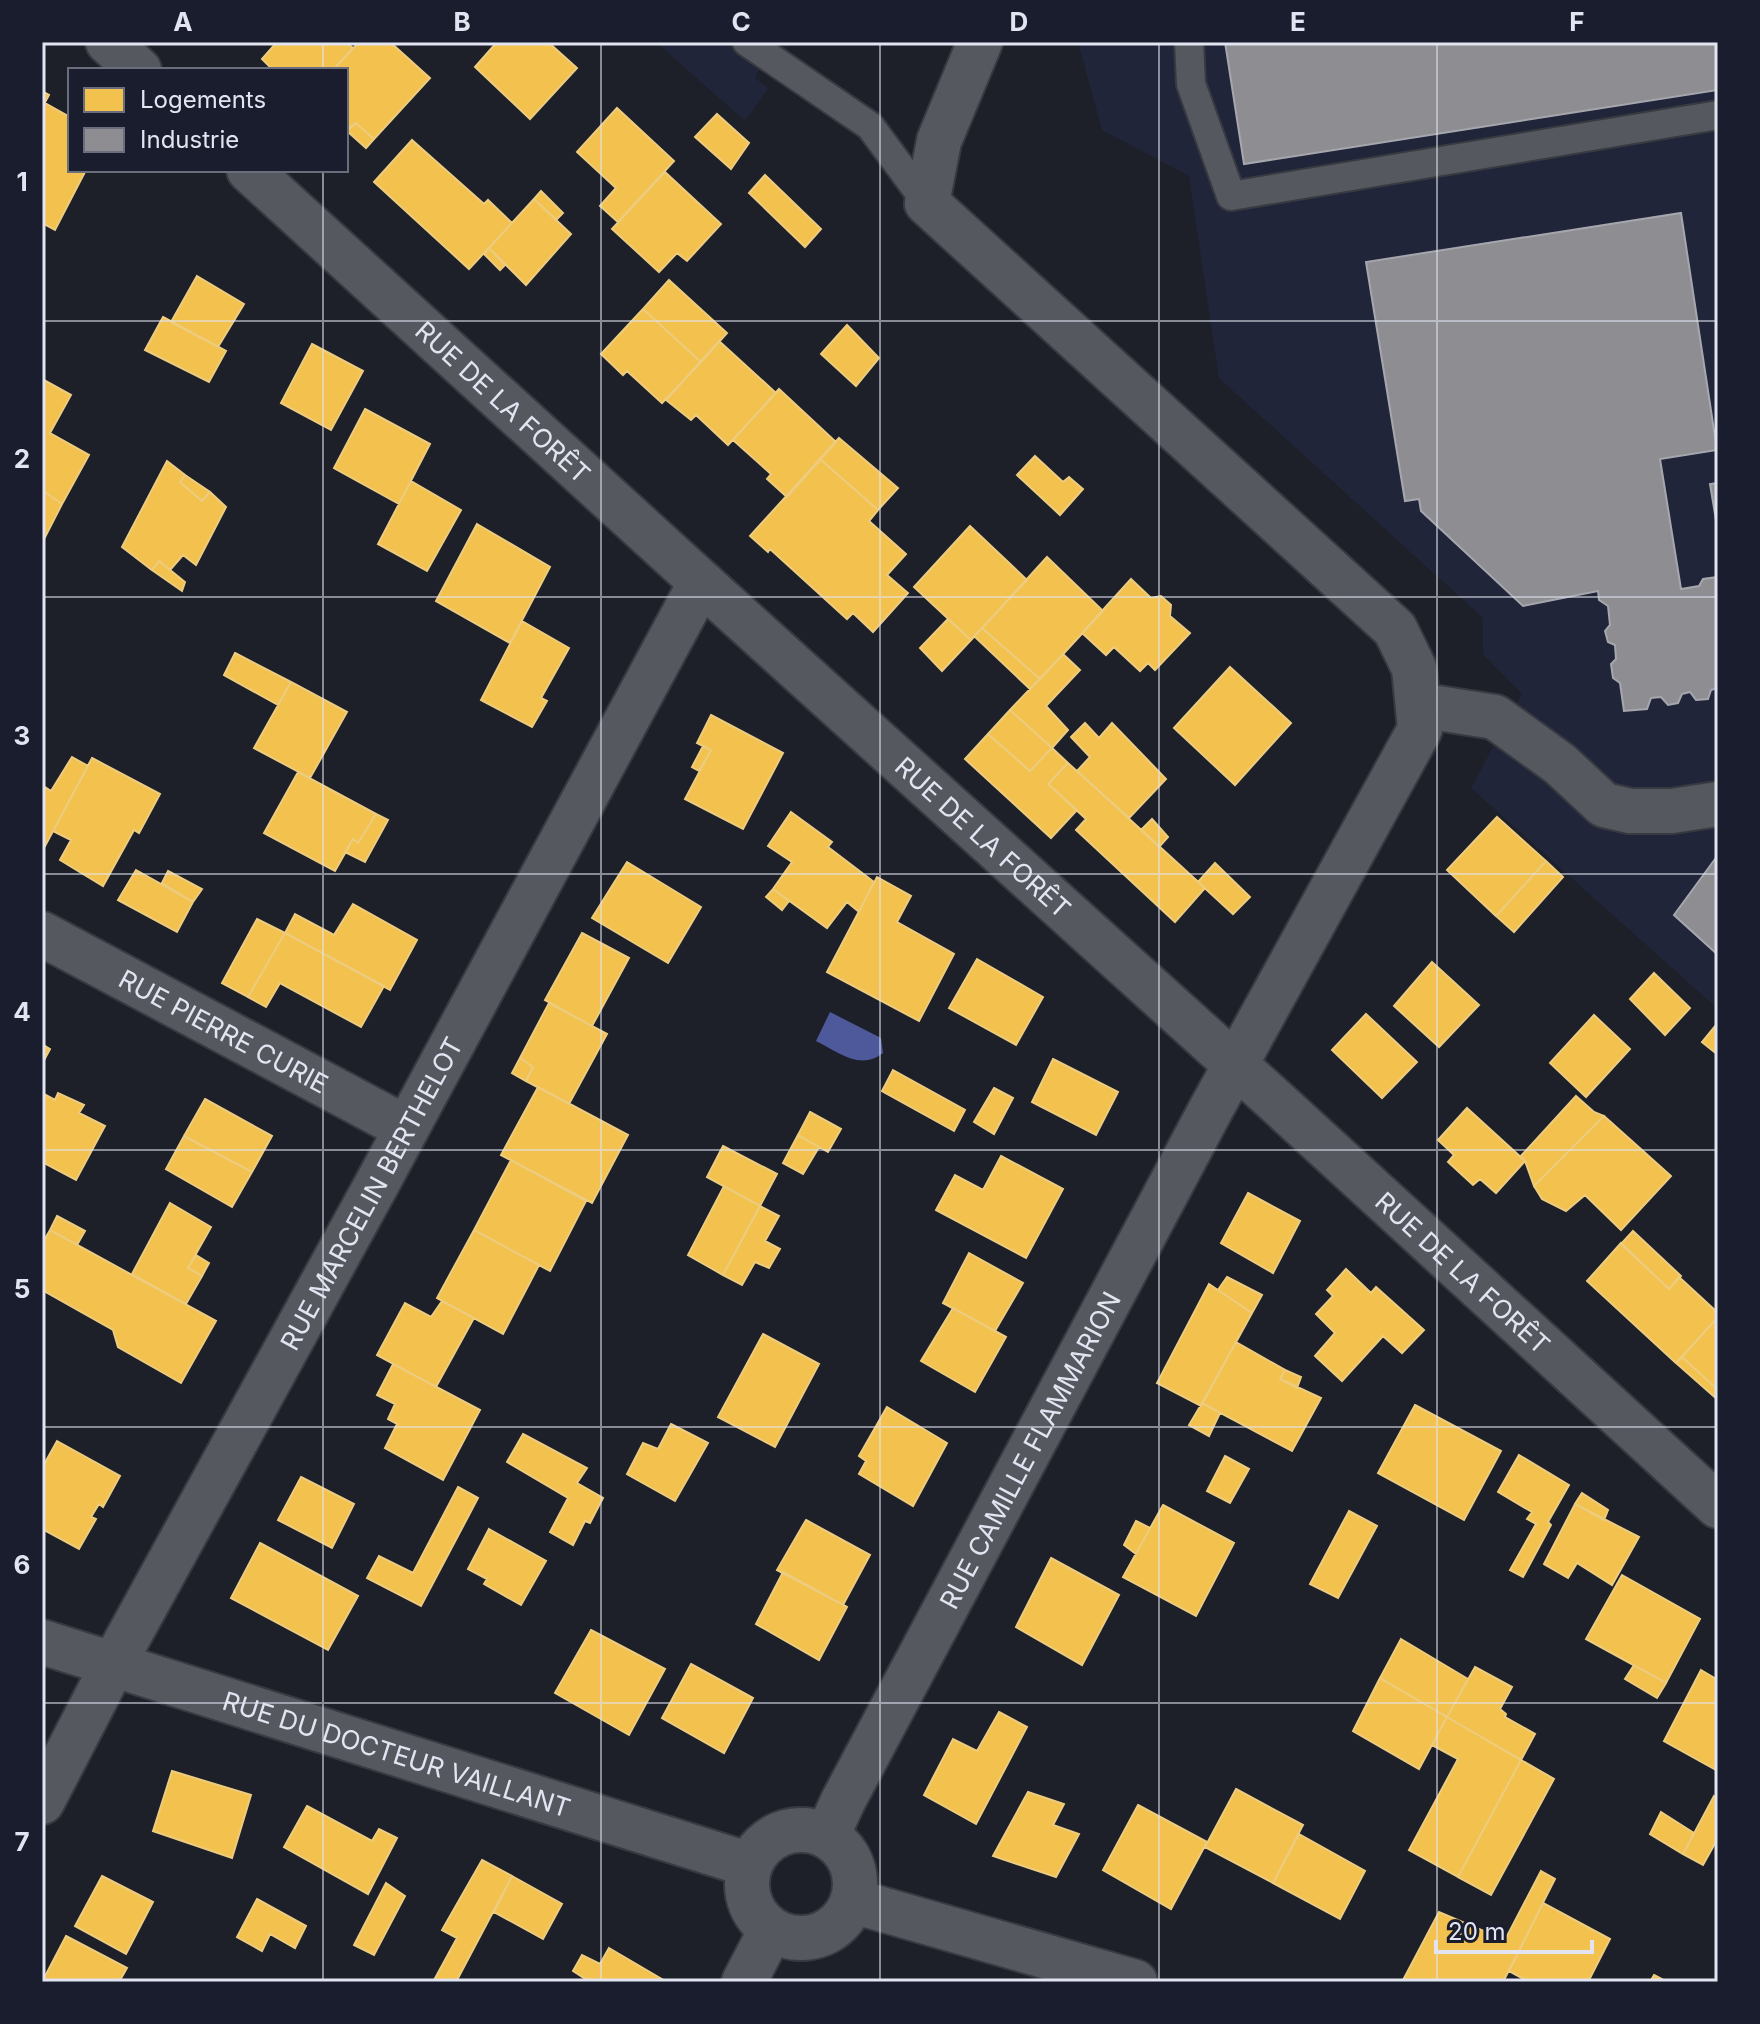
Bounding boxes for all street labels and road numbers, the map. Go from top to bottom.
street label: RUE DE LA FORÊT [410,314,597,489]
street label: RUE DE LA FORÊT [889,750,1077,924]
street label: RUE PIERRE CURIE [114,963,334,1099]
street label: RUE MARCELIN BERTHELOT [273,1032,469,1355]
street label: RUE DE LA FORÊT [1370,1185,1557,1360]
street label: RUE CAMILLE FLAMMARION [933,1286,1127,1614]
street label: RUE DU DOCTEUR VAILLANT [219,1684,575,1823]

